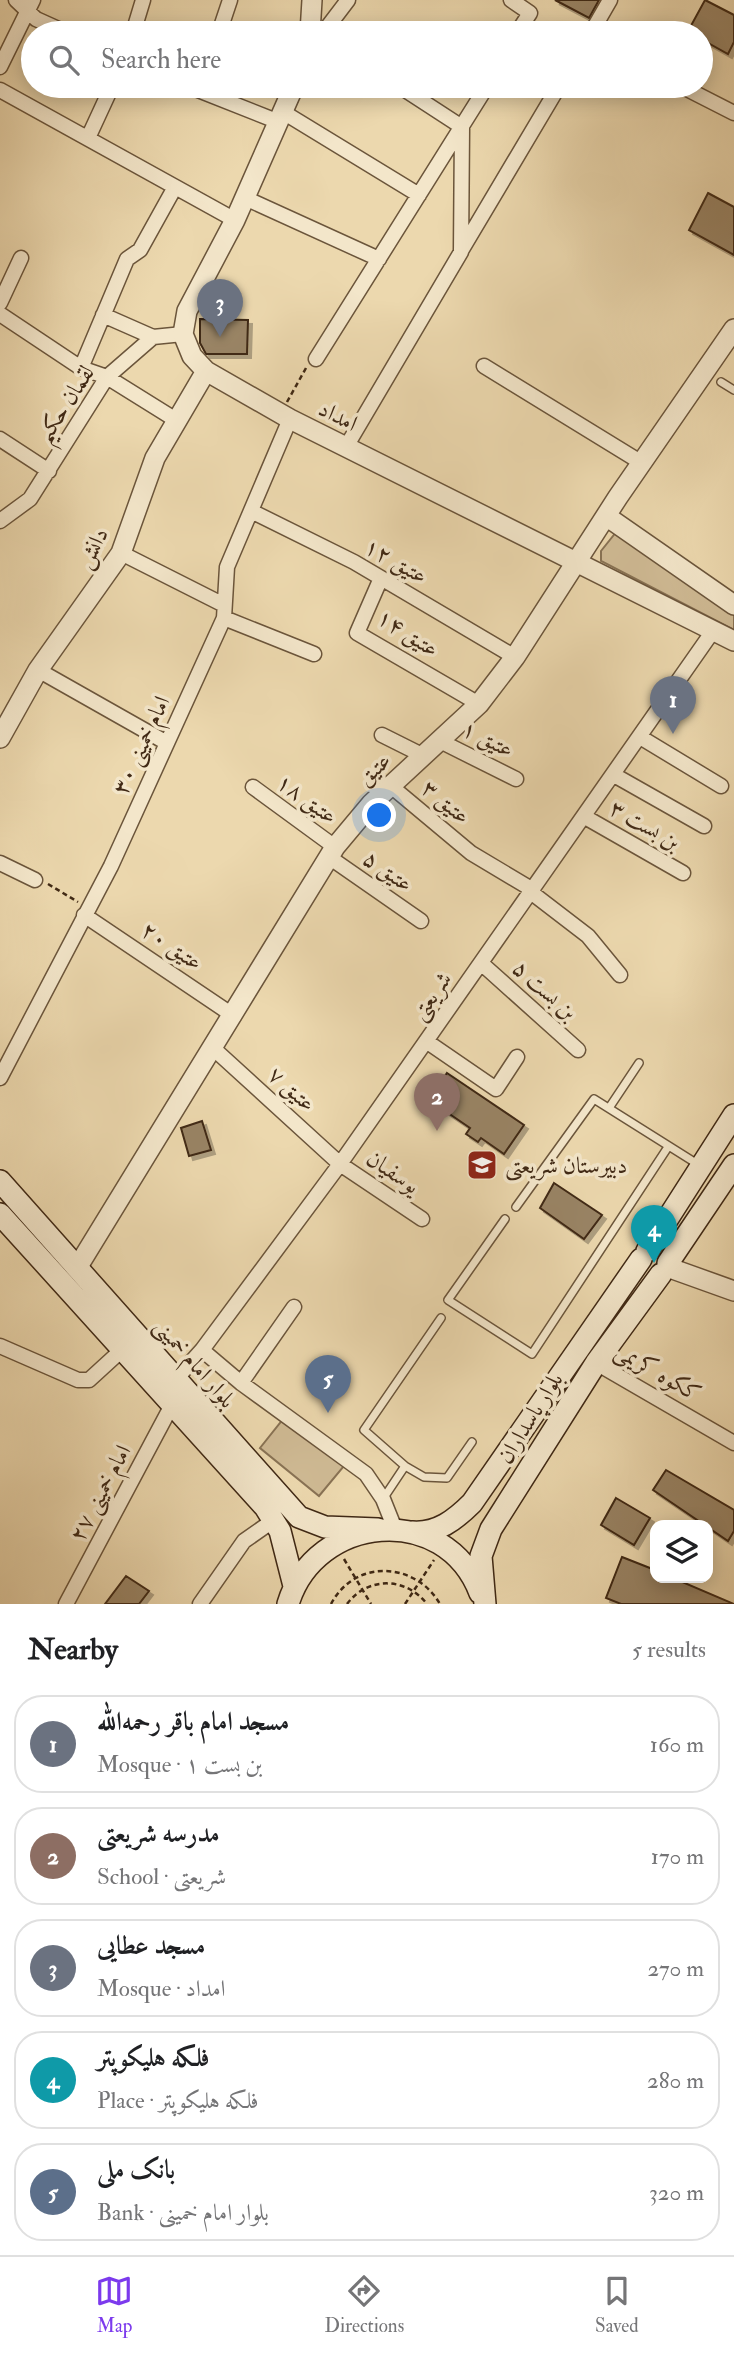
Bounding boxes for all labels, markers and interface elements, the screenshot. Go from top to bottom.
search box [21,21,713,98]
icon: search [45,41,83,79]
text: Search here [101,44,221,76]
pin: 3 [197,279,243,337]
street label: لقمان حکیم [29,360,108,453]
street label: امداد [314,394,362,438]
street label: دانش [69,522,116,574]
street label: عتیق ۱۲ [359,531,433,591]
street label: عتیق ۱۴ [372,602,444,664]
pin: 1 [650,676,696,734]
street label: امام خمینی ۳۰ [106,691,181,801]
street label: عتیق ۱ [457,714,519,764]
street label: عتیق [351,746,397,792]
street label: عتیق ۱۸ [271,767,343,831]
street label: عتیق ۳ [416,773,476,831]
street label: بن بست ۳ [604,793,686,857]
your location [362,798,396,832]
street label: عتیق ۵ [357,844,419,898]
street label: عتیق ۲۰ [136,915,208,977]
street label: بن بست ۵ [507,953,583,1027]
street label: شریعتی [404,966,459,1027]
street label: عتیق ۷ [262,1060,322,1118]
pin: 2 [414,1073,460,1131]
street label: یوسفیان [361,1144,427,1201]
school or university icon: دبیرستان شریعتی [465,1148,499,1182]
place label: دبیرستان شریعتی [505,1151,627,1181]
pin: 4 [631,1205,677,1263]
street label: بلوار امام خمینی [144,1312,242,1417]
street label: ککوه کریمی [609,1336,706,1409]
pin: 5 [305,1355,351,1413]
street label: بلوار پاسداران [491,1367,571,1470]
street label: امام خمینی ۲۷ [62,1440,142,1549]
map controls [650,1520,713,1583]
button: layers [650,1520,713,1583]
text: Nearby [28,1631,118,1668]
text: 5 results [632,1635,706,1664]
text: مسجد امام باقر رحمه‌الله [97,1706,289,1738]
text: 1 [49,1730,57,1759]
text: 160 m [650,1730,704,1759]
text: Mosque · بن بست ۱ [97,1750,263,1779]
text: مدرسه شریعتی [97,1818,220,1850]
text: 2 [47,1842,59,1871]
text: 170 m [651,1842,704,1871]
text: School · شریعتی [97,1862,226,1891]
text: مسجد عطایی [97,1930,205,1962]
text: 3 [49,1954,57,1983]
text: 270 m [647,1954,704,1983]
text: Mosque · امداد [97,1974,226,2003]
text: فلکه هلیکوپتر [97,2042,210,2074]
text: 4 [47,2066,59,2095]
text: 280 m [647,2066,704,2095]
text: Place · فلکه هلیکوپتر [97,2086,259,2115]
text: بانک ملی [97,2154,175,2186]
text: 5 [48,2178,58,2207]
text: 320 m [649,2178,704,2207]
text: Bank · بلوار امام خمینی [97,2198,269,2227]
tab: Map [95,2272,133,2338]
tab: Directions [324,2272,404,2338]
tab: Saved [595,2272,639,2338]

